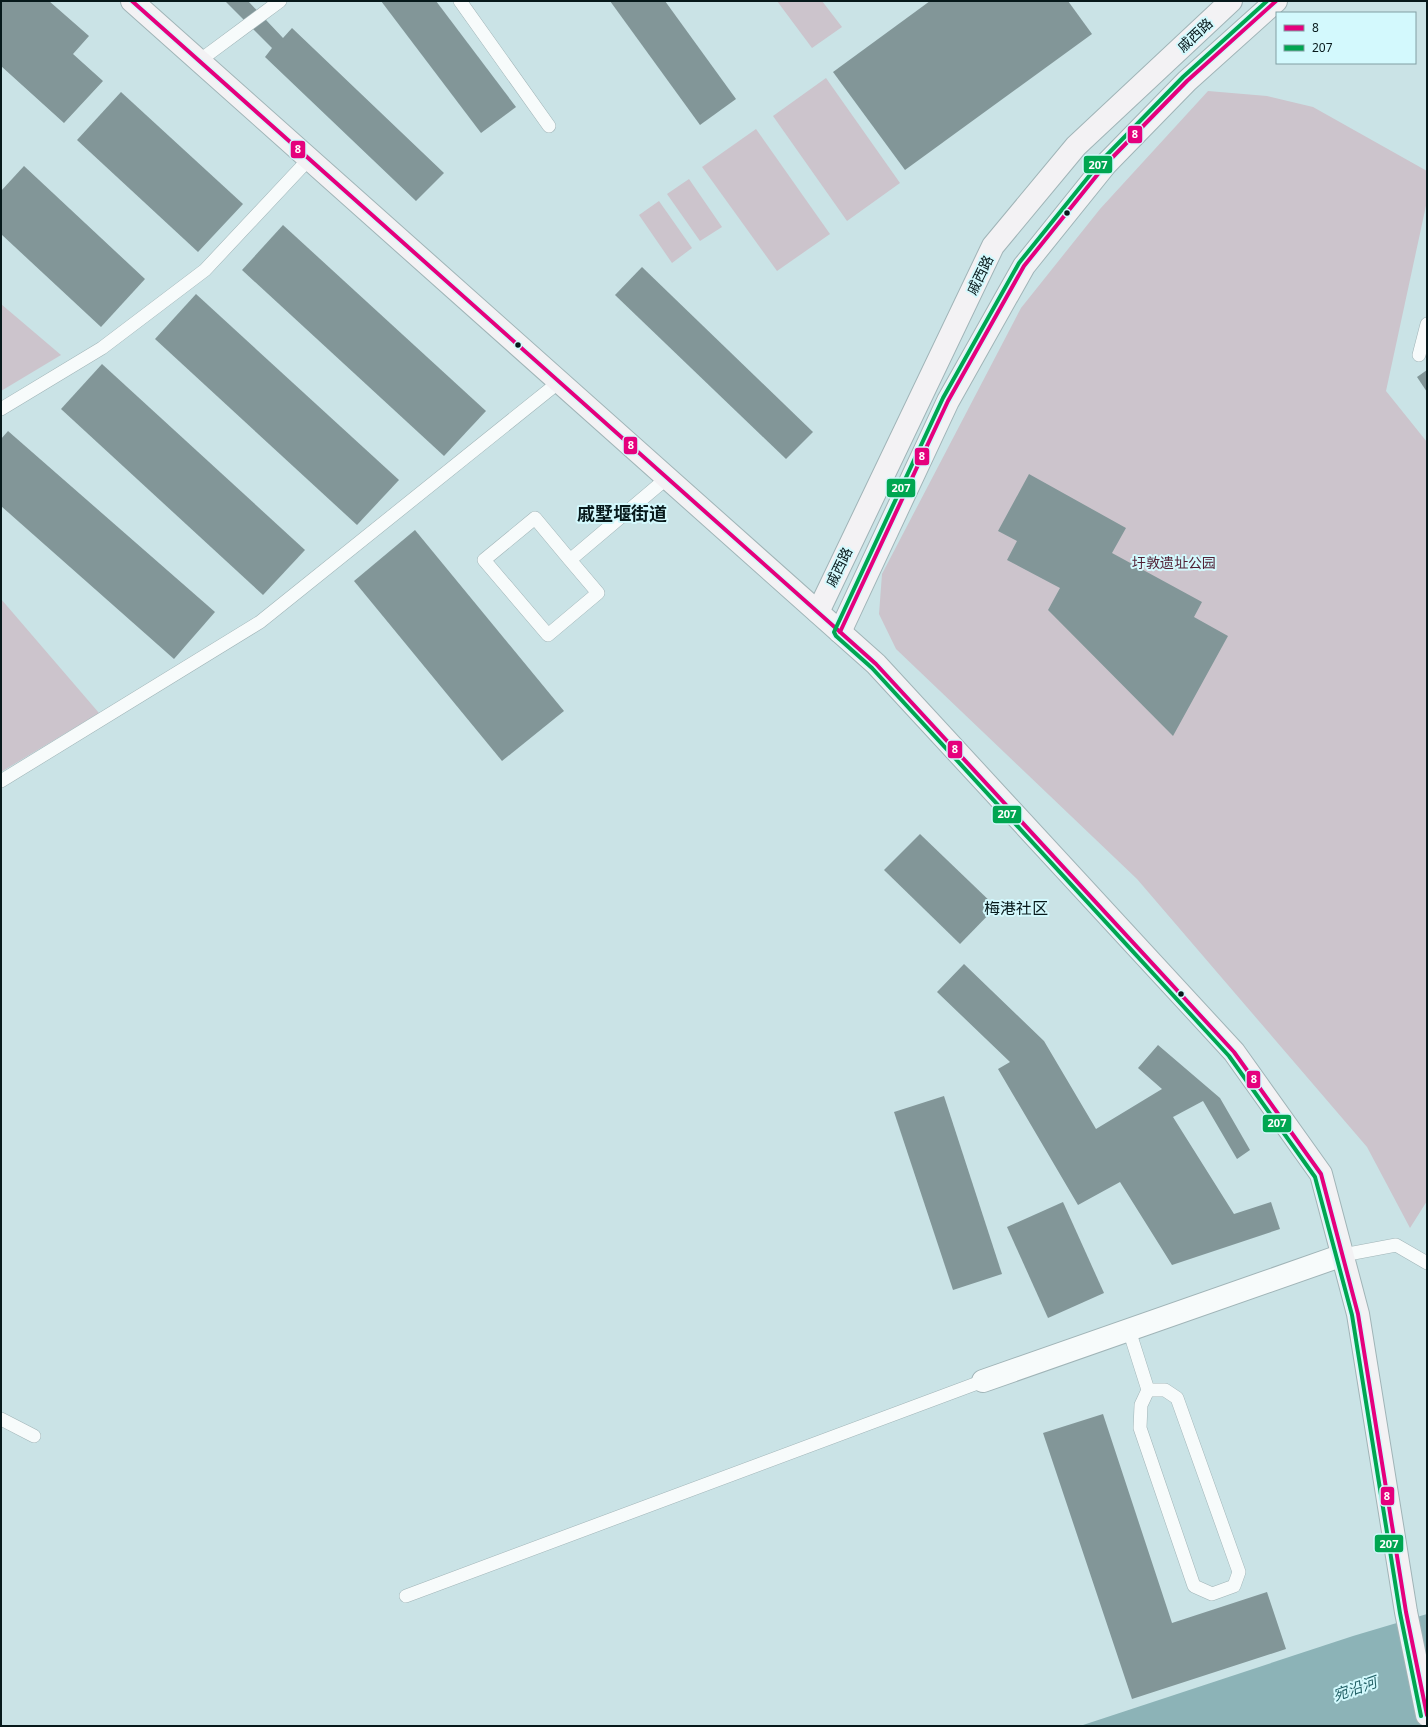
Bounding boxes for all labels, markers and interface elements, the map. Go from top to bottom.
legend [1276,12,1416,64]
street label: 戚西路 [1173,13,1216,56]
text: 8 [1312,19,1319,36]
text: 207 [1312,39,1333,56]
line badge: 8 [1127,125,1143,144]
text: 8 [1132,126,1138,141]
line badge: 8 [290,140,306,159]
text: 8 [295,141,301,156]
line badge: 207 [1083,155,1113,174]
text: 207 [1089,157,1107,172]
unlabelled marker [1062,208,1072,218]
street label: 戚西路 [962,252,997,298]
unlabelled marker [513,340,523,350]
line badge: 8 [623,436,638,455]
text: 8 [628,437,634,452]
line badge: 8 [914,447,930,466]
text: 8 [919,448,925,463]
line badge: 207 [886,478,916,498]
text: 207 [892,480,910,495]
district label: 戚墅堰街道 [577,501,667,525]
street label: 戚西路 [821,544,856,590]
park label: 圩敦遗址公园 [1132,553,1216,572]
line badge: 8 [947,740,963,759]
text: 8 [952,741,958,756]
line badge: 207 [992,805,1022,824]
text: 207 [998,806,1016,821]
district label: 梅港社区 [984,897,1048,919]
unlabelled marker [1176,989,1186,999]
line badge: 8 [1246,1070,1261,1089]
text: 8 [1251,1071,1257,1086]
line badge: 207 [1262,1114,1292,1133]
text: 207 [1268,1115,1286,1130]
line badge: 8 [1380,1486,1395,1506]
text: 8 [1384,1488,1390,1503]
line badge: 207 [1374,1534,1404,1553]
text: 207 [1380,1536,1398,1551]
water label: 宛沿河 [1330,1670,1382,1705]

